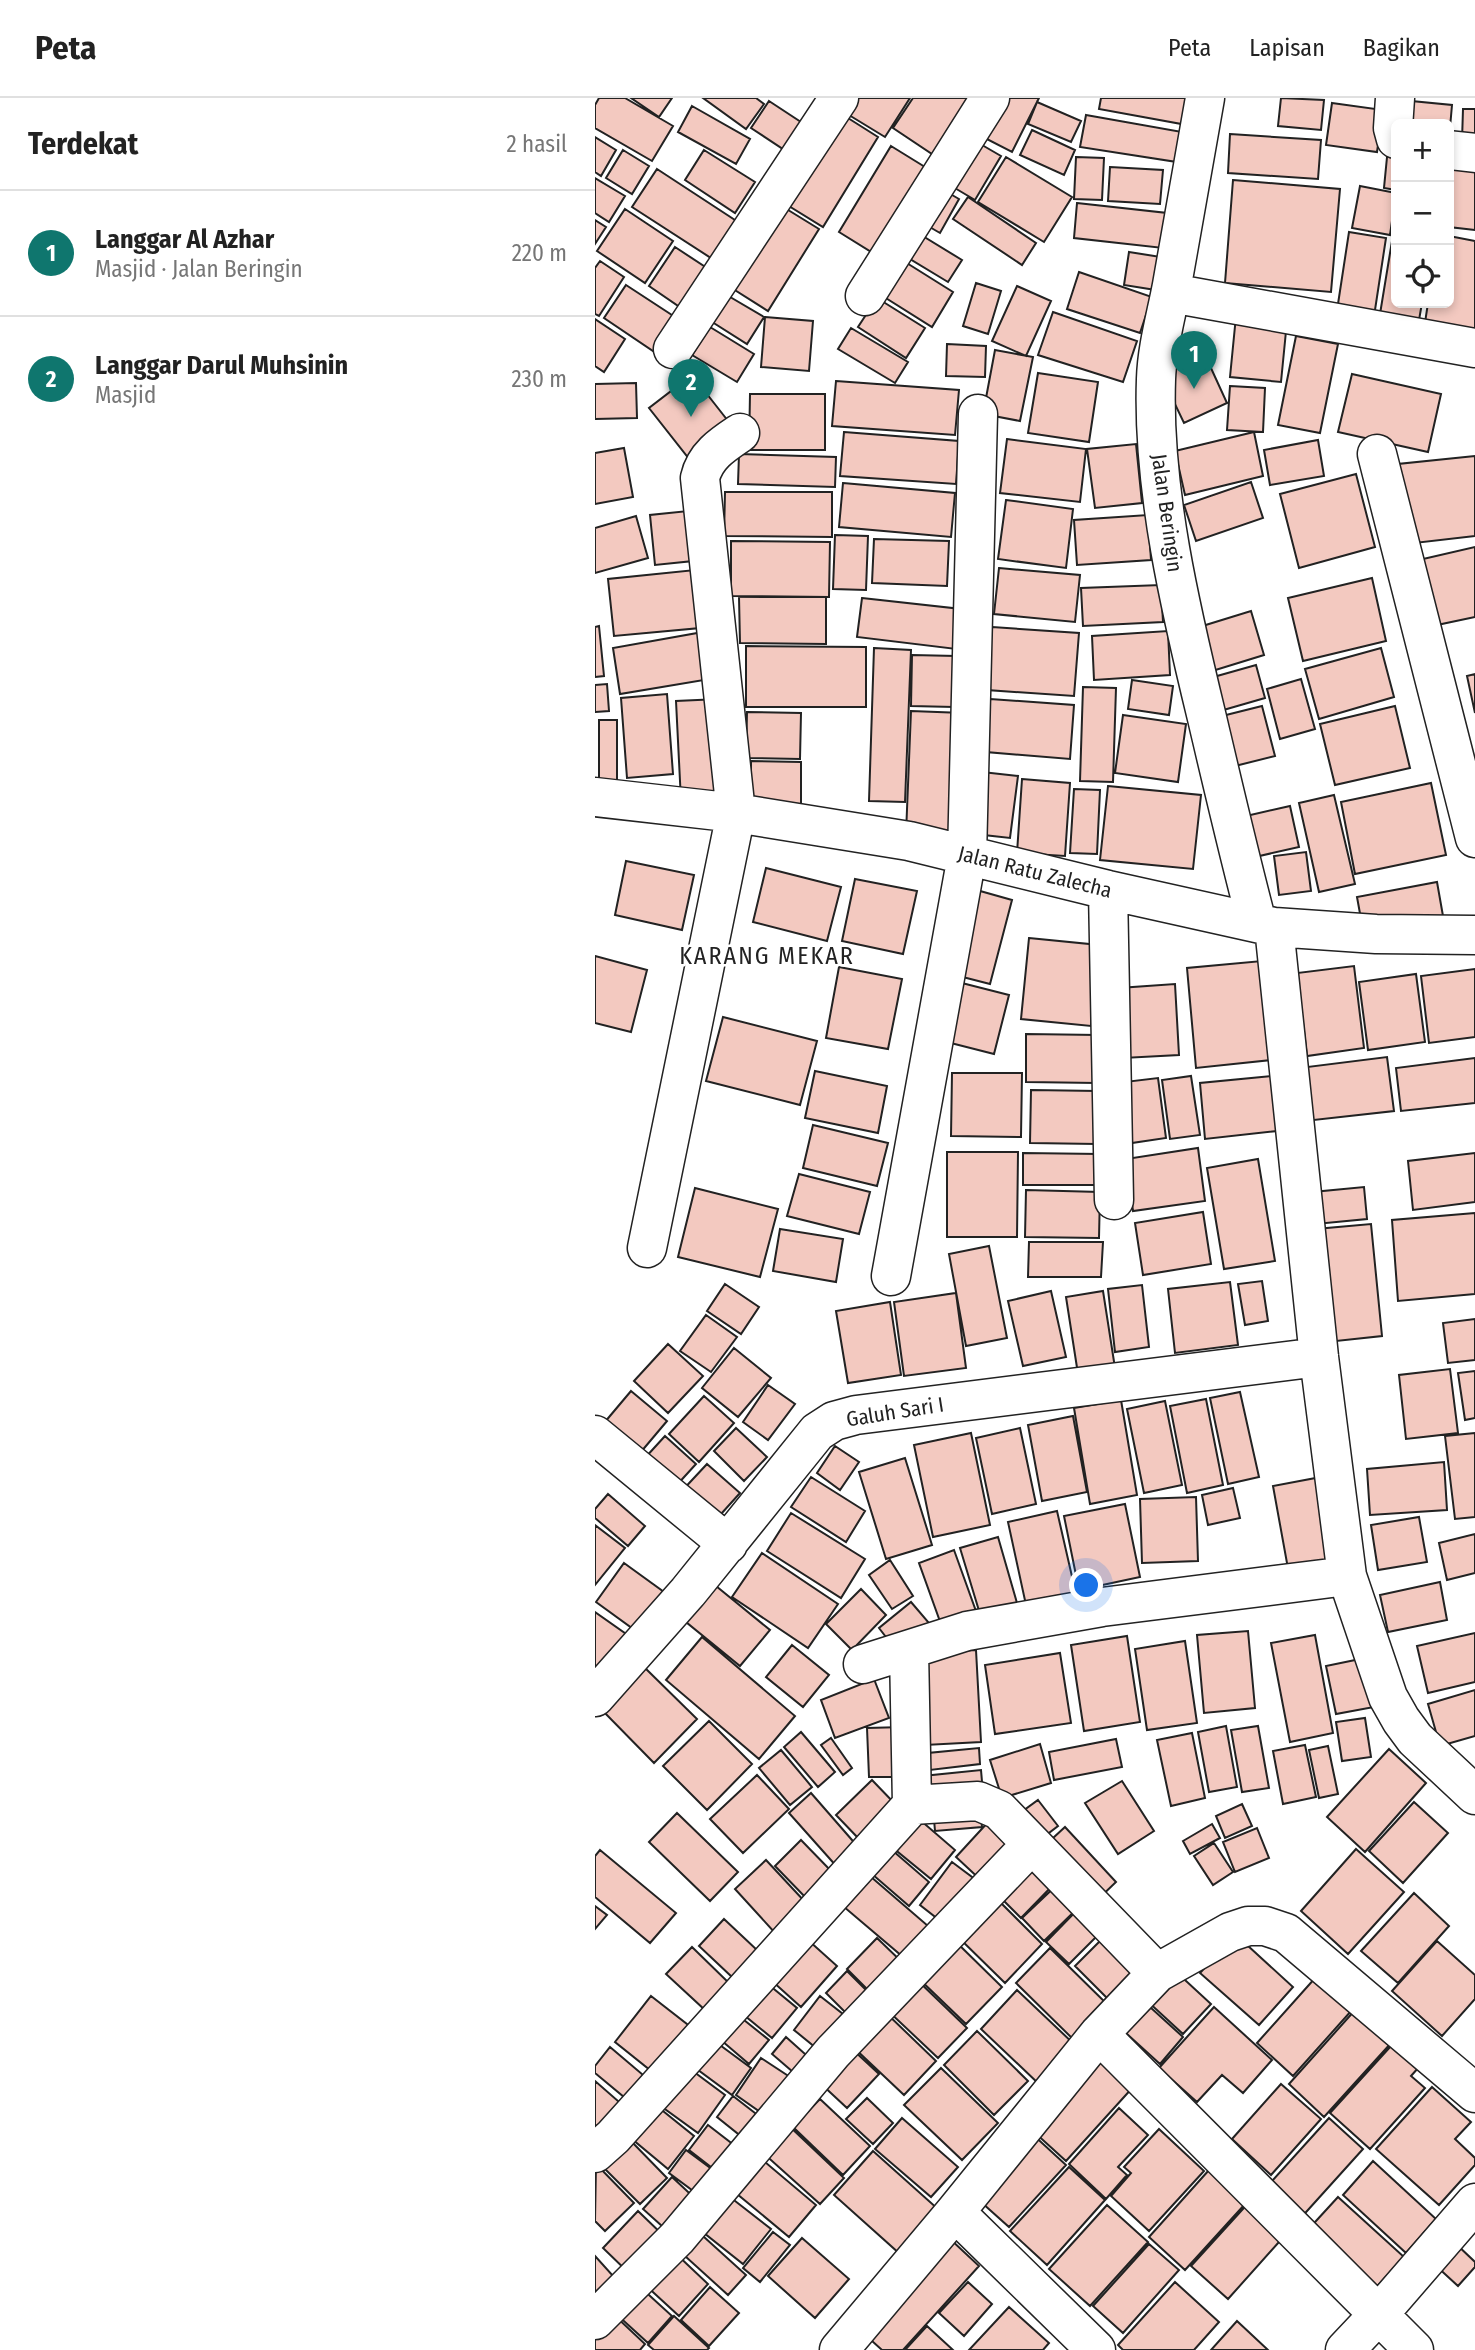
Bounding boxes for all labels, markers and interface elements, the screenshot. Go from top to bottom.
text: Peta [35,28,96,68]
text: Peta [1168,34,1211,62]
text: Lapisan [1249,34,1325,62]
text: Bagikan [1363,34,1440,62]
map controls [1391,119,1454,308]
button: + [1391,119,1454,182]
text: Terdekat [28,126,138,162]
text: 2 hasil [507,130,567,158]
button: − [1391,182,1454,245]
text: Langgar Al Azhar [95,224,274,255]
text: 1 [46,239,56,267]
text: 220 m [512,239,567,267]
button: locate [1391,245,1454,308]
text: Masjid · Jalan Beringin [95,255,303,283]
pin: 1 [1171,331,1217,389]
text: Langgar Darul Muhsinin [95,350,348,381]
pin: 2 [668,359,714,417]
text: 2 [46,365,56,393]
text: 230 m [511,365,567,393]
text: Masjid [95,381,156,409]
street label: Jalan Beringin [1146,452,1188,574]
street label: Jalan Ratu Zalecha [955,840,1115,904]
district label: KARANG MEKAR [679,942,855,970]
street label: Galuh Sari I [844,1391,946,1433]
your location [1069,1568,1103,1602]

